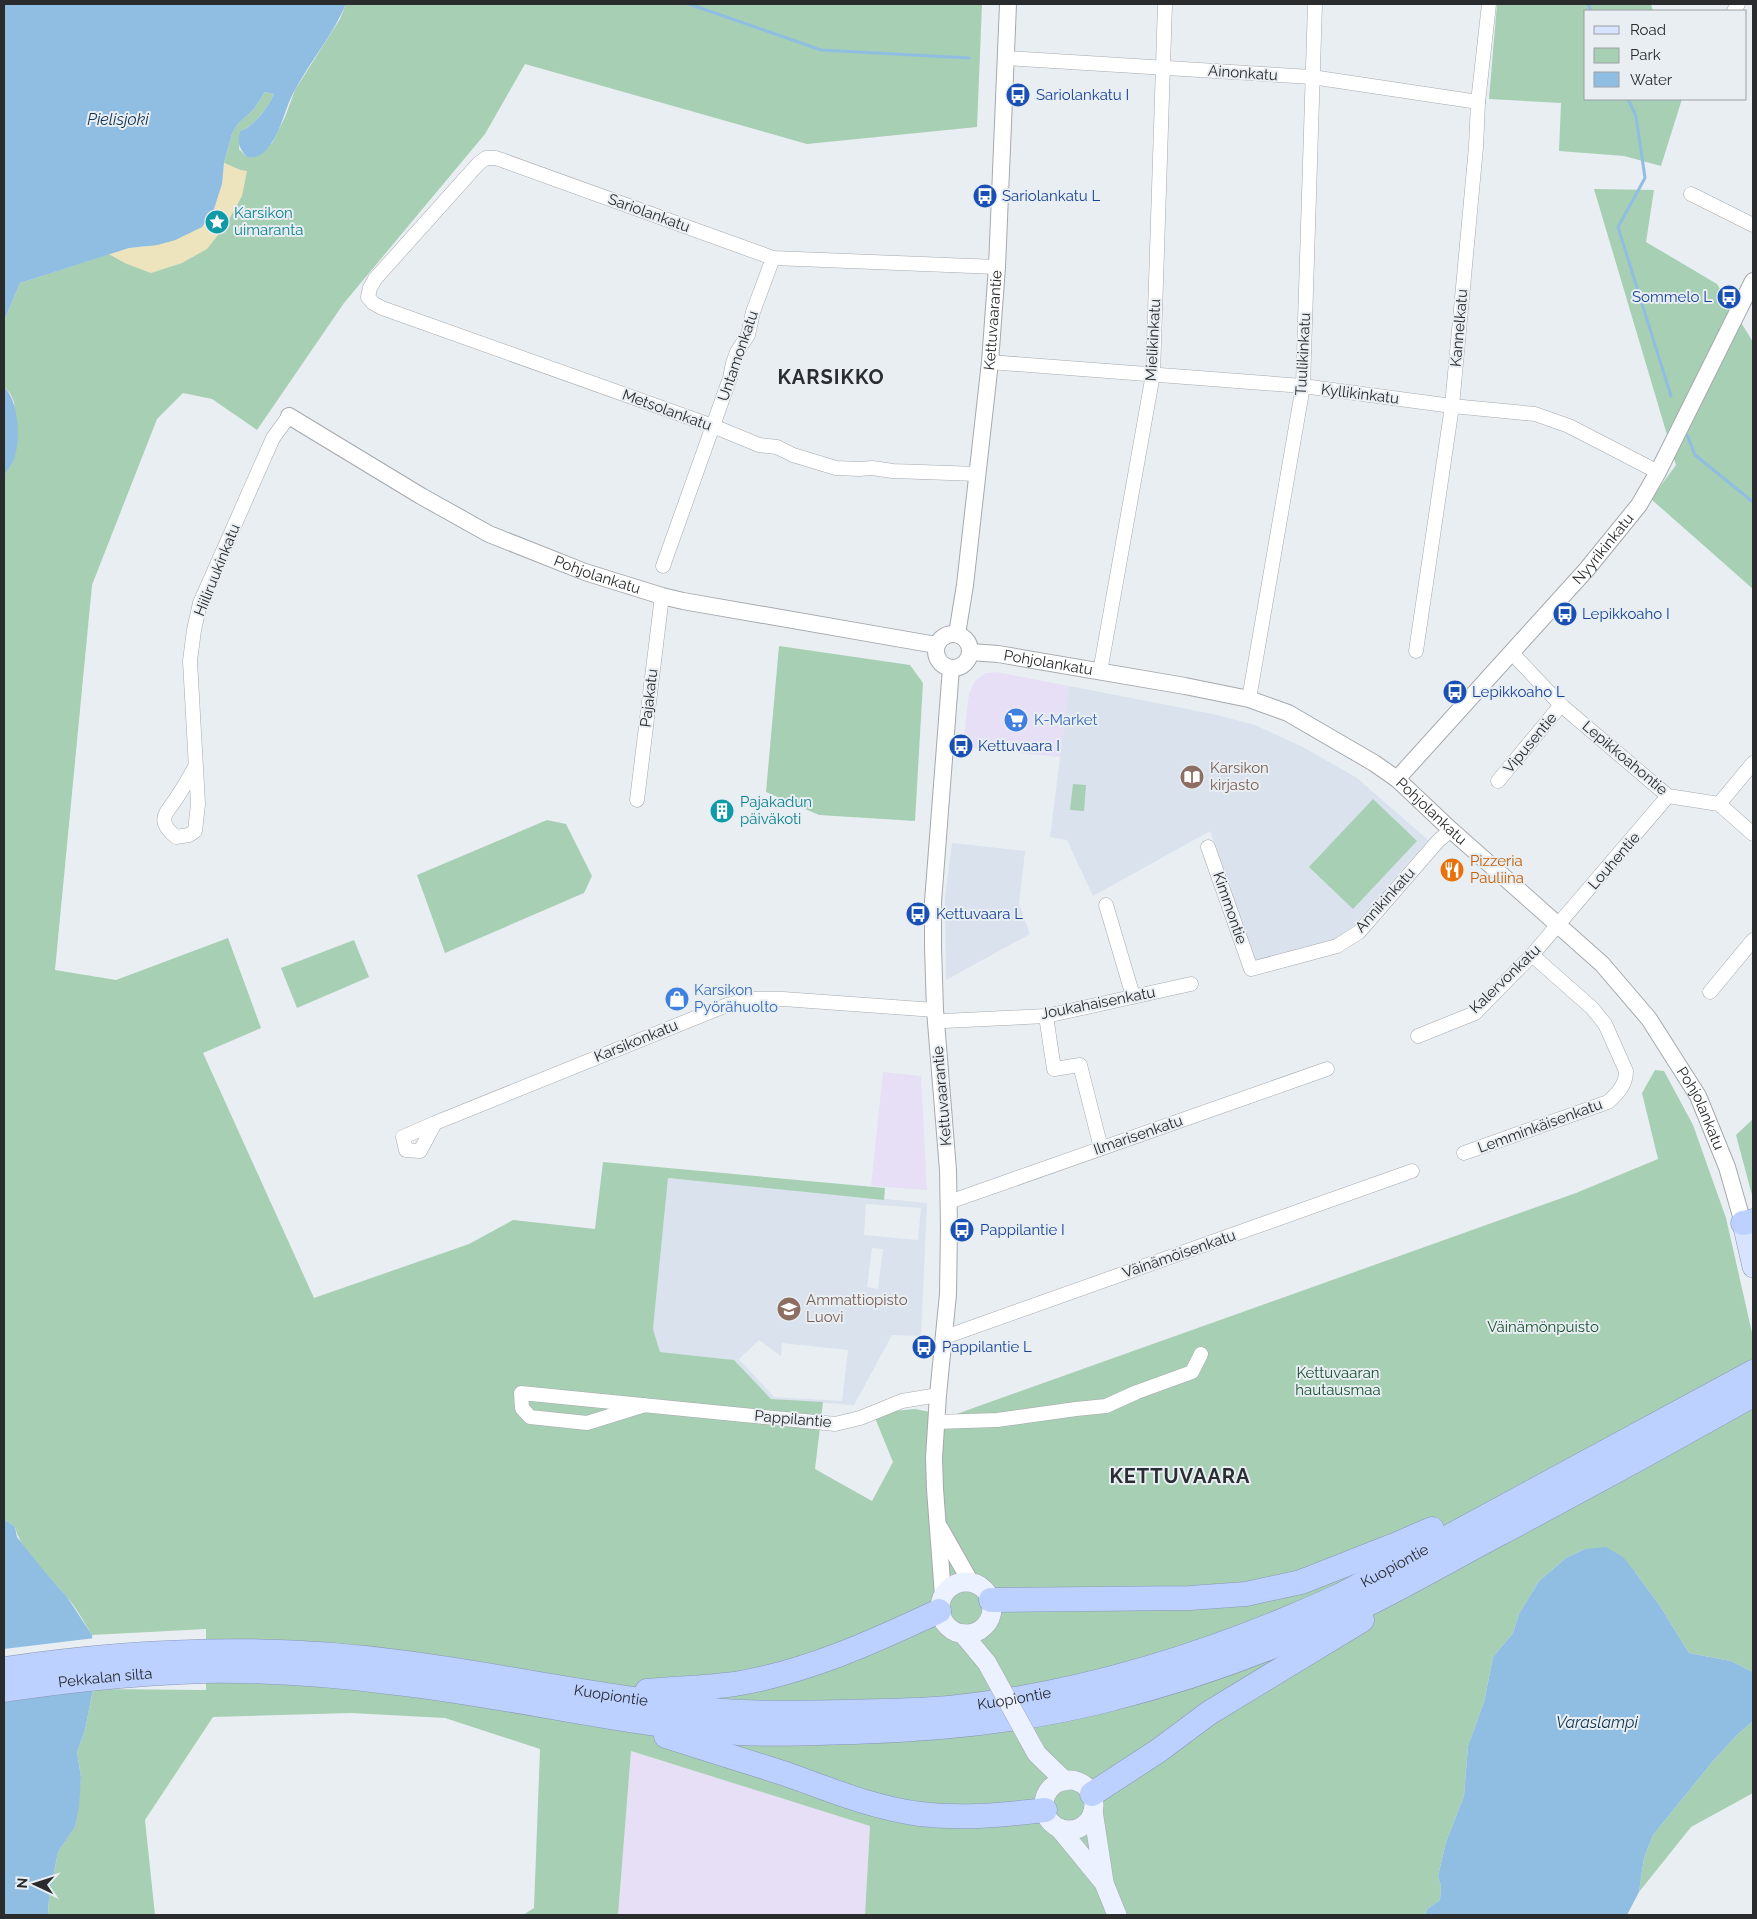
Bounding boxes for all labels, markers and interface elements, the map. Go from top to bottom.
legend [1584,10,1747,100]
text: Road [1630,21,1666,39]
text: Park [1630,46,1661,64]
street label: Ainonkatu [1208,62,1279,84]
text: Water [1630,71,1673,89]
bus stop icon: Sariolankatu I [1005,82,1031,108]
place label: Sariolankatu I [1036,86,1129,104]
water label: Pielisjoki [87,110,149,129]
bus stop icon: Sariolankatu L [972,183,998,209]
place label: Sariolankatu L [1002,187,1101,205]
street label: Sariolankatu [606,190,692,236]
place label: Karsikon uimaranta [234,204,303,239]
place icon: Karsikon uimaranta [204,209,230,235]
street label: Kettuvaarantie [980,269,1006,371]
bus stop icon: Sommelo L [1716,284,1742,310]
street label: Kannelkatu [1447,288,1471,368]
place label: Sommelo L [1632,288,1712,306]
street label: Mielikinkatu [1142,298,1164,382]
street label: Untamonkatu [714,308,762,404]
street label: Tuulikinkatu [1292,312,1314,396]
district label: KARSIKKO [777,365,885,389]
street label: Kyllikinkatu [1320,380,1400,408]
street label: Metsolankatu [620,385,714,435]
street label: Nyyrikinkatu [1569,510,1638,588]
street label: Hiiliruukinkatu [190,521,244,619]
street label: Pohjolankatu [551,552,643,598]
bus stop icon: Lepikkoaho I [1552,601,1578,627]
place label: Lepikkoaho I [1582,605,1670,623]
street label: Pohjolankatu [1002,646,1094,679]
street label: Pajakatu [636,668,662,728]
bus stop icon: Lepikkoaho L [1442,679,1468,705]
place label: Lepikkoaho L [1472,683,1565,701]
supermarket icon: K-Market [1003,707,1029,733]
street label: Vipusentie [1499,709,1561,777]
place label: K-Market [1034,711,1098,729]
street label: Lepikkoahontie [1579,717,1672,799]
bus stop icon: Kettuvaara I [948,733,974,759]
place label: Kettuvaara I [978,737,1060,755]
place label: Karsikon kirjasto [1210,759,1269,794]
library icon: Karsikon kirjasto [1179,764,1205,790]
street label: Pohjolankatu [1392,774,1470,849]
place label: Pajakadun päiväkoti [740,793,812,828]
building icon: Pajakadun päiväkoti [709,798,735,824]
street label: Louhentie [1584,829,1644,893]
place label: Pizzeria Pauliina [1470,852,1524,887]
restaurant icon: Pizzeria Pauliina [1439,857,1465,883]
street label: Annikinkatu [1351,864,1419,936]
street label: Kimmontie [1209,870,1251,947]
bus stop icon: Kettuvaara L [905,901,931,927]
place label: Kettuvaara L [936,905,1023,923]
street label: Kalervonkatu [1466,941,1544,1017]
place label: Karsikon Pyörähuolto [694,981,778,1016]
street label: Joukahaisenkatu [1039,983,1157,1023]
shop icon: Karsikon Pyörähuolto [664,986,690,1012]
street label: Karsikonkatu [591,1016,681,1066]
street label: Kettuvaarantie [929,1045,955,1147]
street label: Pohjolankatu [1673,1063,1728,1153]
street label: Lemminkäisenkatu [1475,1095,1605,1157]
street label: Ilmarisenkatu [1091,1111,1185,1159]
bus stop icon: Pappilantie I [949,1217,975,1243]
place label: Pappilantie I [980,1221,1065,1239]
street label: Väinämöisenkatu [1120,1226,1238,1282]
place label: Ammattiopisto Luovi [806,1291,908,1326]
school or university icon: Ammattiopisto Luovi [776,1296,802,1322]
park label: Väinämönpuisto [1487,1318,1599,1336]
bus stop icon: Pappilantie L [911,1334,937,1360]
place label: Pappilantie L [942,1338,1032,1356]
park label: Kettuvaaran hautausmaa [1295,1364,1381,1399]
street label: Pappilantie [754,1407,832,1431]
district label: KETTUVAARA [1109,1464,1251,1488]
street label: Kuopiontie [1358,1540,1432,1592]
street label: Pekkalan silta [57,1665,153,1691]
street label: Kuopiontie [573,1681,649,1710]
street label: Kuopiontie [976,1683,1053,1714]
water label: Varaslampi [1556,1713,1639,1732]
north arrow [10,1859,60,1909]
text: N [14,1877,30,1889]

